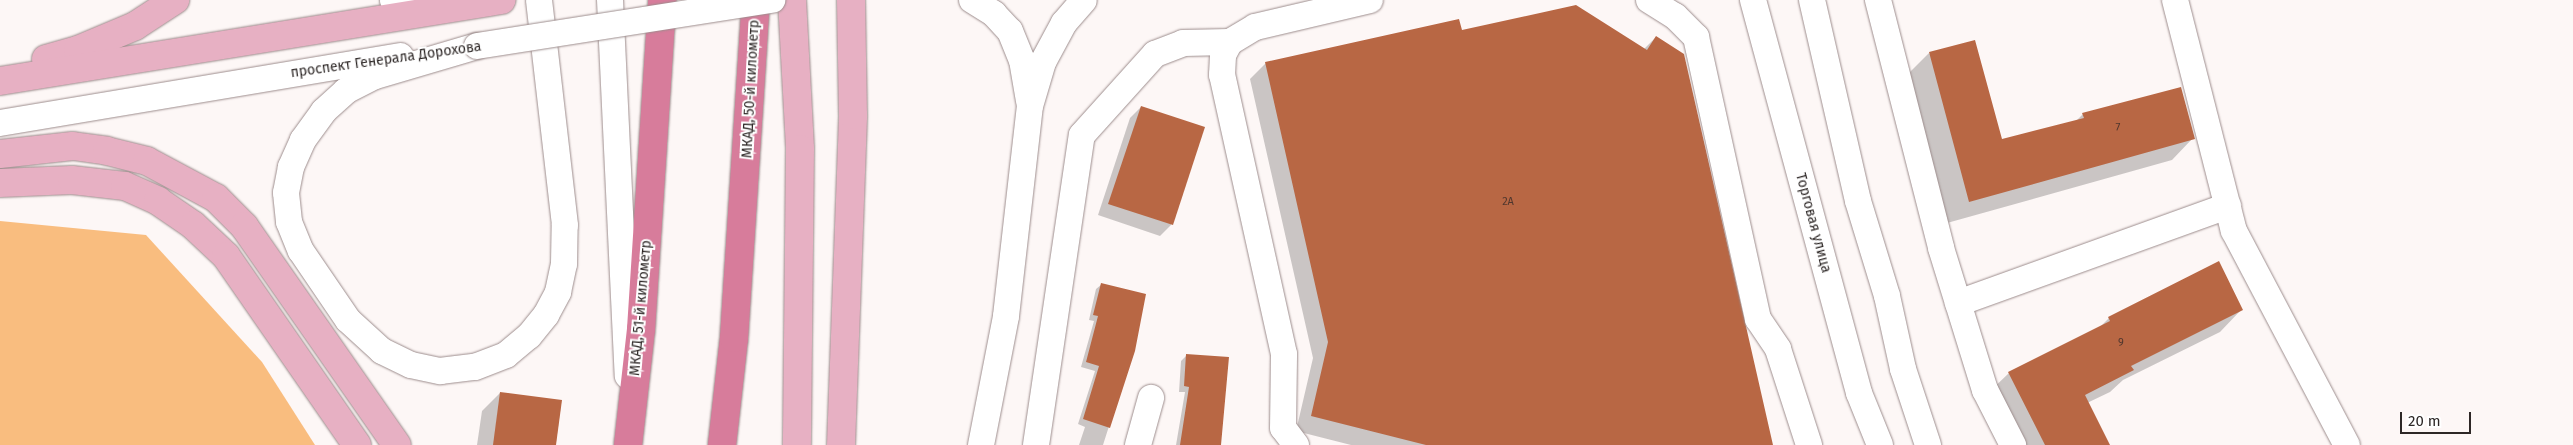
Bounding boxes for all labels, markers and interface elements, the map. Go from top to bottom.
street label: МКАД, 50-й километр [739,19,763,159]
street label: проспект Генерала Дорохова [290,38,482,82]
house number: 7 [2116,121,2120,135]
street label: Торговая улица [1792,171,1834,275]
house number: 2А [1502,195,1514,209]
street label: МКАД, 51-й километр [627,239,655,377]
house number: 9 [2118,336,2124,350]
scale bar [2403,402,2474,434]
text: 20 m [2408,412,2441,430]

